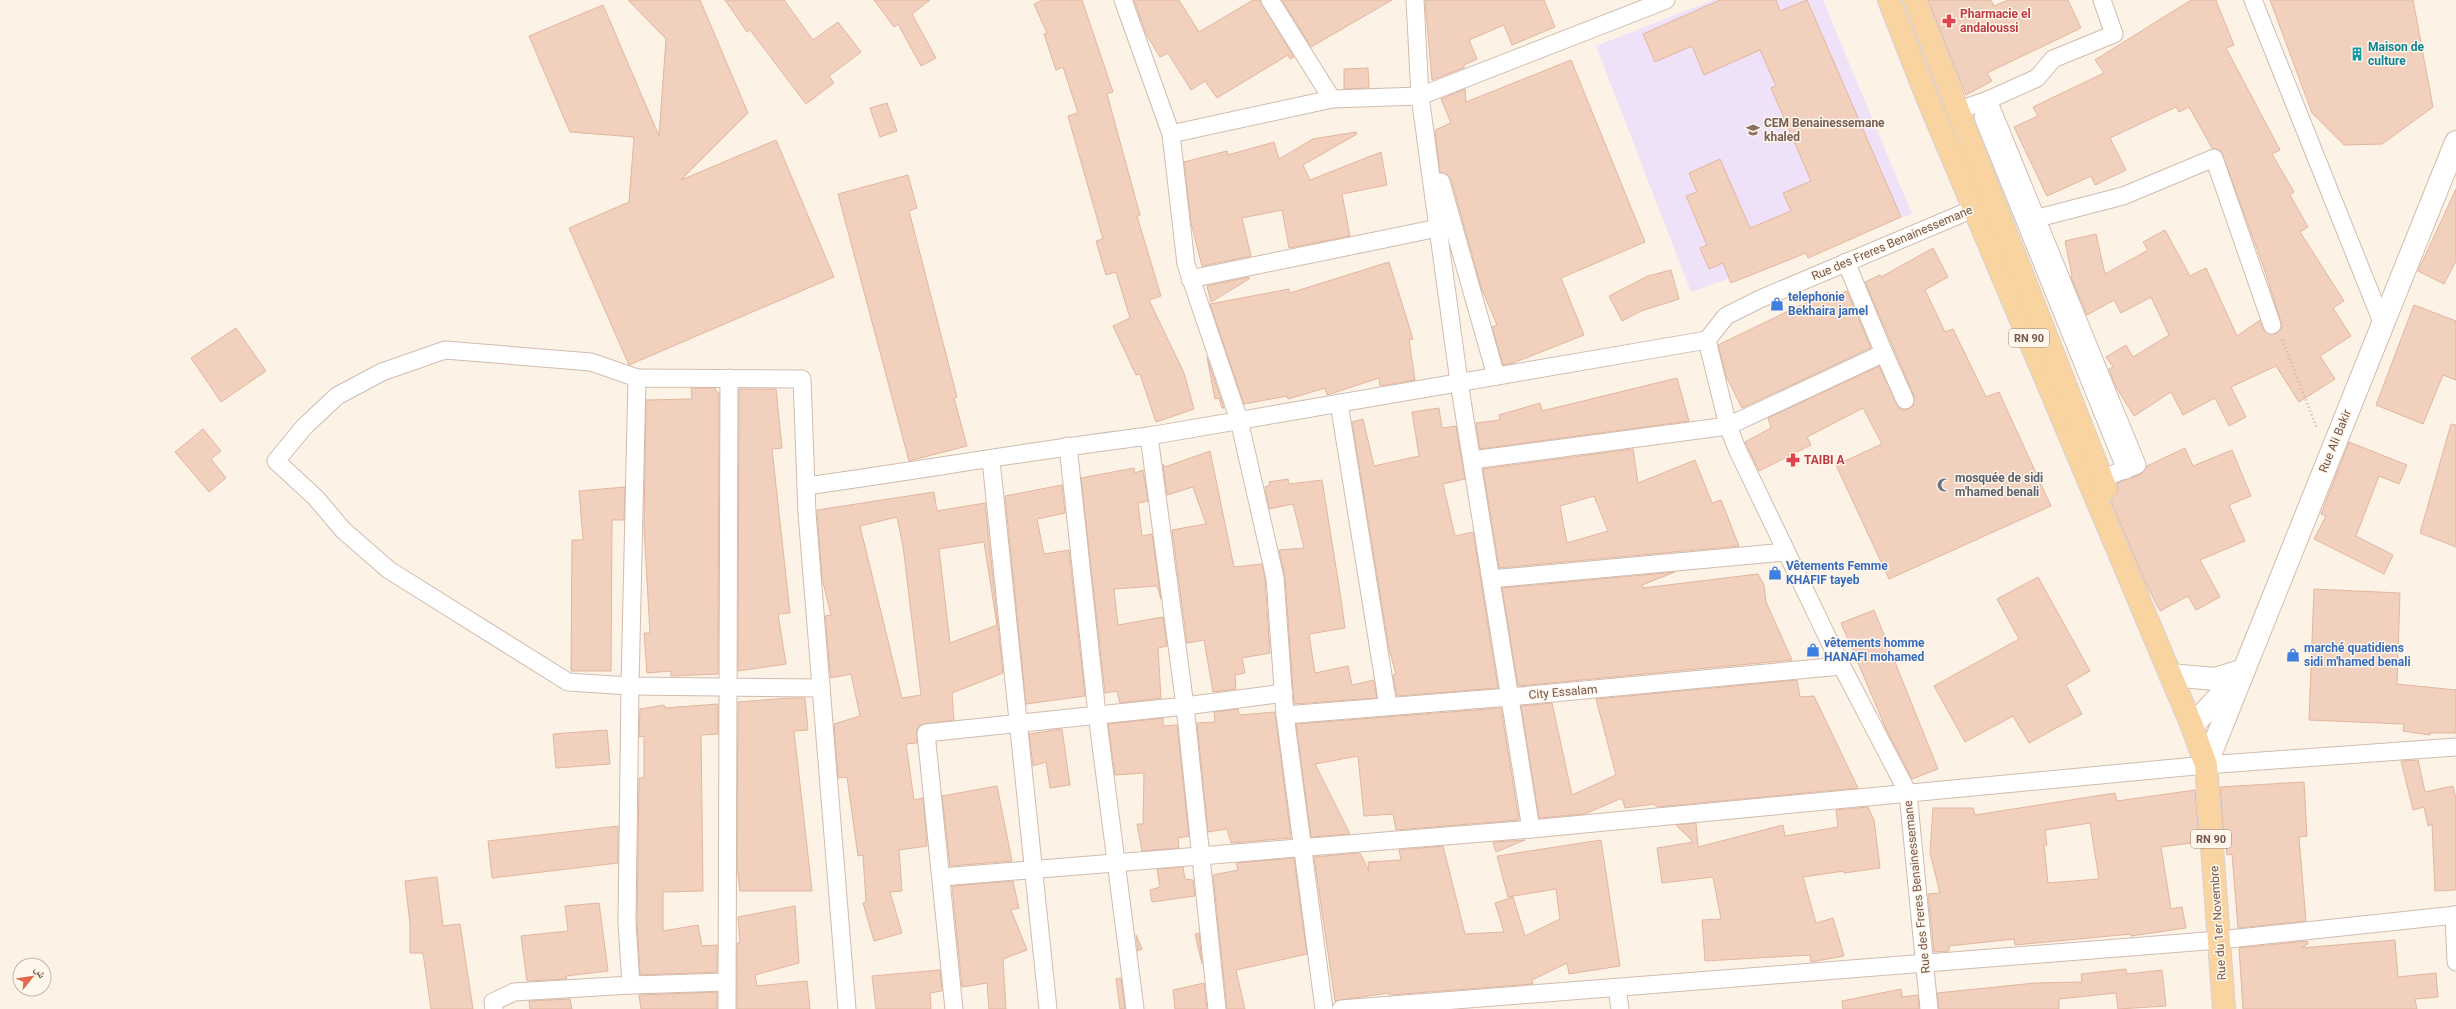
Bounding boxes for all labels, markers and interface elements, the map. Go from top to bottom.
place label: Pharmacie el andaloussi [1960,7,2031,35]
pharmacy icon: Pharmacie el andaloussi [1941,13,1957,29]
place label: Maison de culture [2368,40,2425,68]
building icon: Maison de culture [2349,46,2365,62]
place label: CEM Benainessemane khaled [1764,116,1885,144]
school or university icon: CEM Benainessemane khaled [1745,122,1761,138]
street label: Rue des Freres Benainessemane [1809,203,1975,283]
place label: telephonie Bekhaira jamel [1788,290,1868,318]
shop icon: telephonie Bekhaira jamel [1769,296,1785,312]
road number: RN 90 [2009,329,2049,347]
street label: Rue Ali Bakir [2316,407,2354,475]
pharmacy icon: TAIBI A [1785,452,1801,468]
place label: TAIBI A [1804,453,1846,467]
place label: mosquée de sidi m'hamed benali [1955,471,2043,499]
mosque icon: mosquée de sidi m'hamed benali [1936,477,1952,493]
place label: Vêtements Femme KHAFIF tayeb [1786,559,1888,587]
shop icon: Vêtements Femme KHAFIF tayeb [1767,565,1783,581]
place label: vêtements homme HANAFI mohamed [1824,636,1925,664]
place label: marché quatidiens sidi m'hamed benali [2304,641,2411,669]
shop icon: vêtements homme HANAFI mohamed [1805,642,1821,658]
shop icon: marché quatidiens sidi m'hamed benali [2285,647,2301,663]
street label: City Essalam [1528,682,1598,702]
street label: Rue des Freres Benainessemane [1901,800,1933,974]
road number: RN 90 [2191,830,2231,848]
street label: Rue du 1er Novembre [2207,865,2229,981]
north arrow [12,957,52,997]
text: ش [31,964,49,981]

